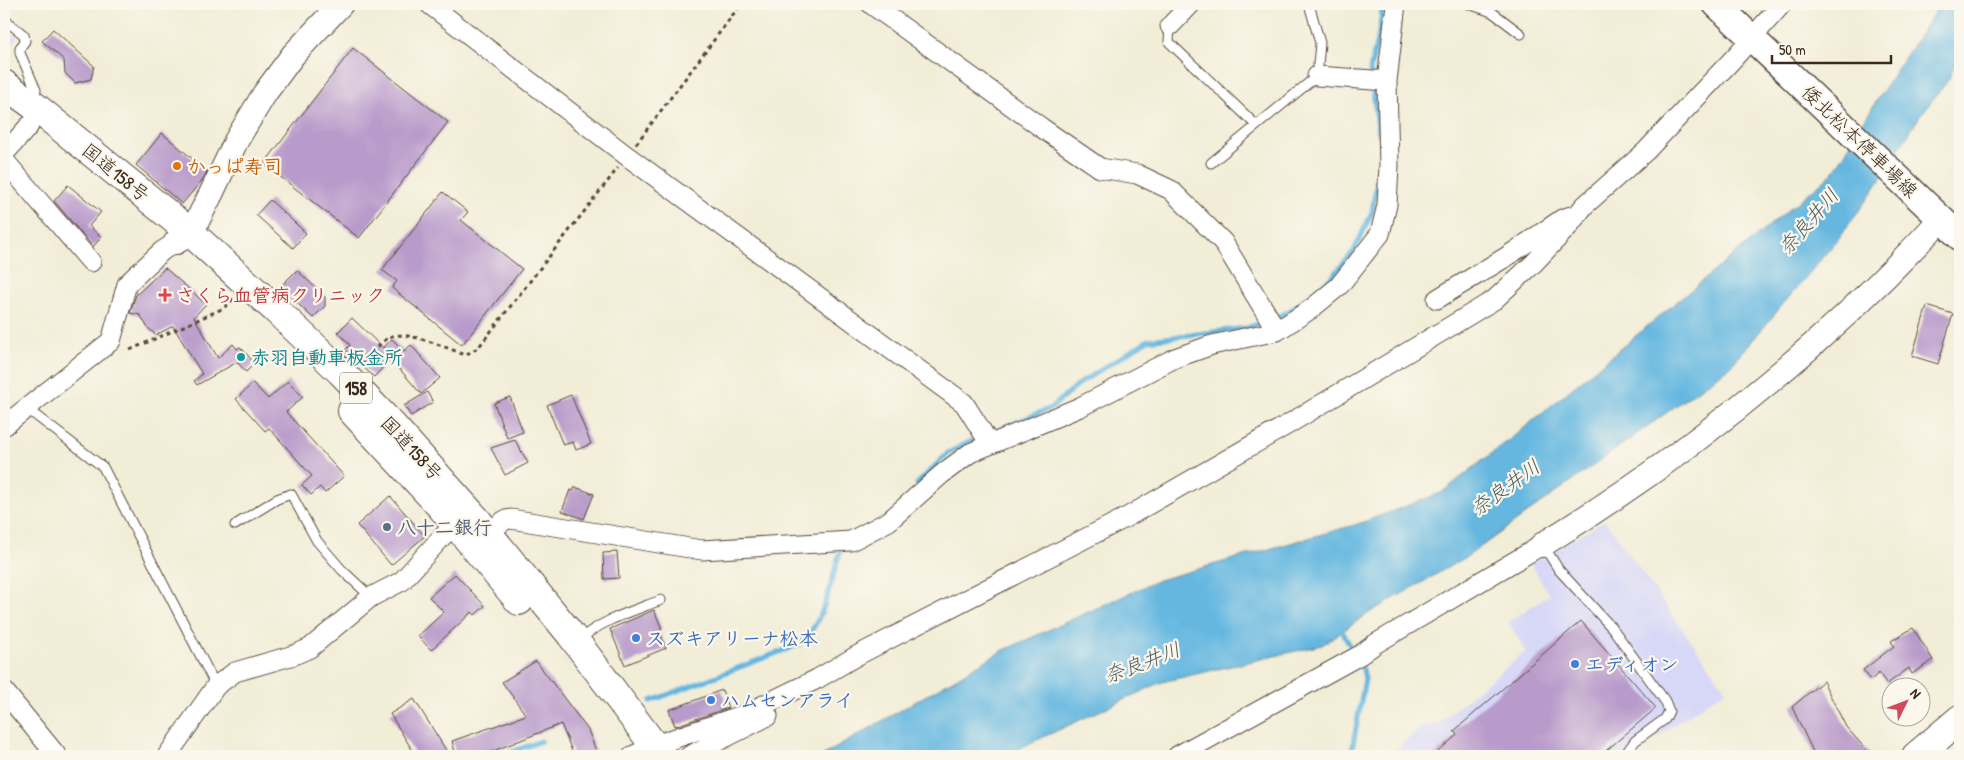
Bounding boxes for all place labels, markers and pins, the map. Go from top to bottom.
place label: かっぱ寿司 [187,153,282,179]
marker: かっぱ寿司 [171,160,183,172]
place label: さくら血管病クリニック [176,282,385,308]
marker: さくら血管病クリニック [158,288,172,302]
place label: 赤羽自動車板金所 [251,344,403,370]
marker: 赤羽自動車板金所 [235,351,247,363]
place label: 八十二銀行 [397,514,492,540]
marker: 八十二銀行 [381,521,393,533]
place label: スズキアリーナ松本 [646,625,818,651]
marker: スズキアリーナ松本 [630,632,642,644]
place label: エディオン [1585,651,1678,677]
marker: エディオン [1569,658,1581,670]
place label: ハムセンアライ [721,687,854,713]
marker: ハムセンアライ [705,694,717,706]

